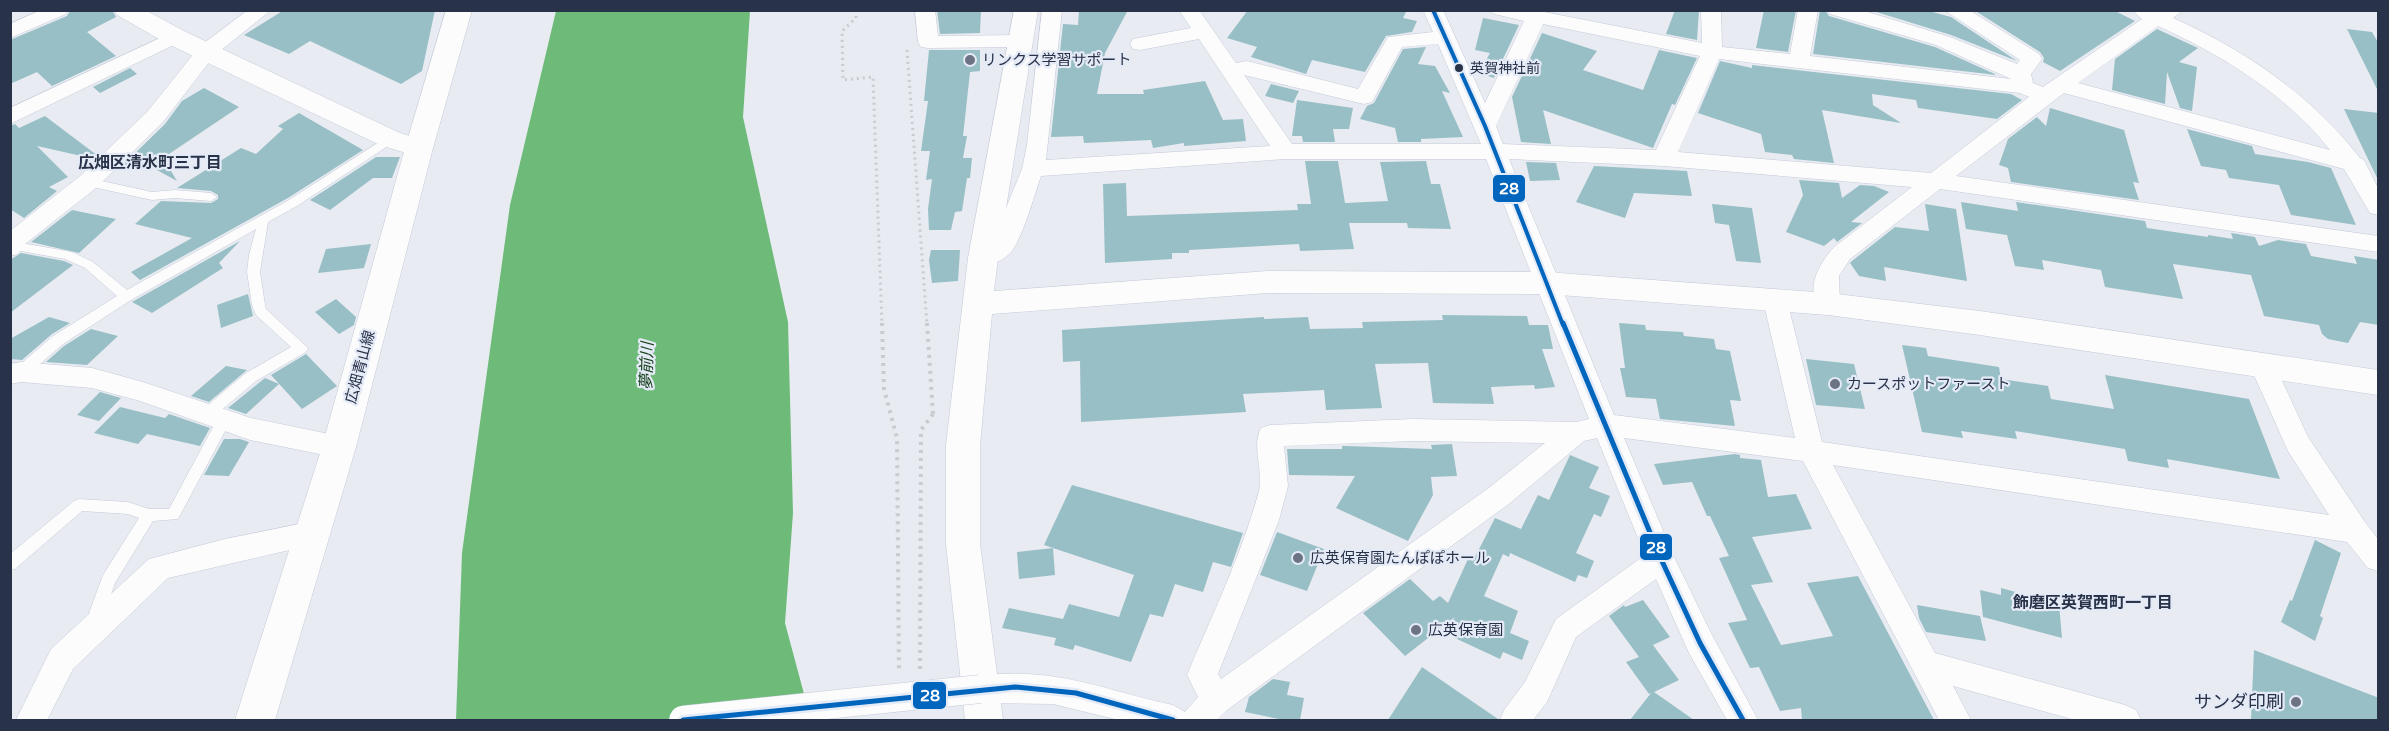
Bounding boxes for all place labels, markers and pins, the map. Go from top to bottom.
place label: リンクス学習サポート [982,51,1132,69]
marker: リンクス学習サポート [963,53,977,67]
place label: 英賀神社前 [1470,60,1540,77]
marker: 英賀神社前 [1453,62,1465,74]
place label: カースポットファースト [1847,375,2011,393]
marker: カースポットファースト [1828,377,1842,391]
place label: 広英保育園たんぽぽホール [1310,549,1490,567]
marker: 広英保育園たんぽぽホール [1291,551,1305,565]
place label: 広英保育園 [1428,621,1503,639]
marker: 広英保育園 [1409,623,1423,637]
place label: サンダ印刷 [2194,691,2284,713]
marker: サンダ印刷 [2289,695,2303,709]

